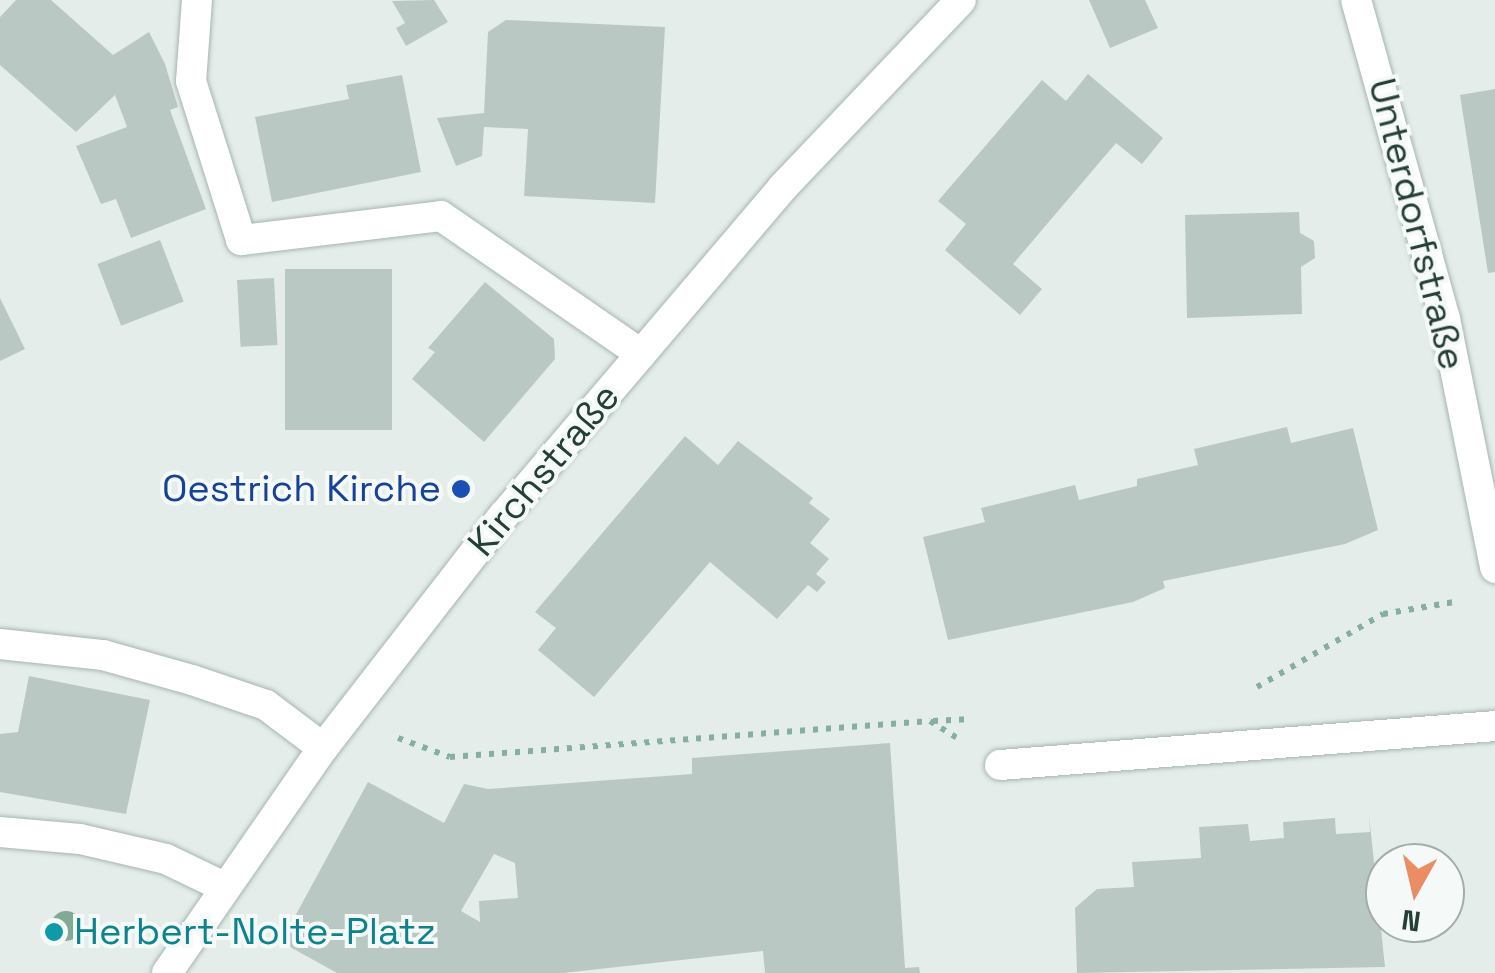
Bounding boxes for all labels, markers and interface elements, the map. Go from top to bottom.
street label: Unterdorfstraße [1359,74,1475,374]
street label: Kirchstraße [459,374,629,566]
place label: Oestrich Kirche [162,466,441,512]
marker: Oestrich Kirche [450,478,472,500]
north arrow [1365,843,1465,943]
text: N [1399,902,1423,940]
place label: Herbert-Nolte-Platz [74,909,436,955]
marker: Herbert-Nolte-Platz [43,921,65,943]

